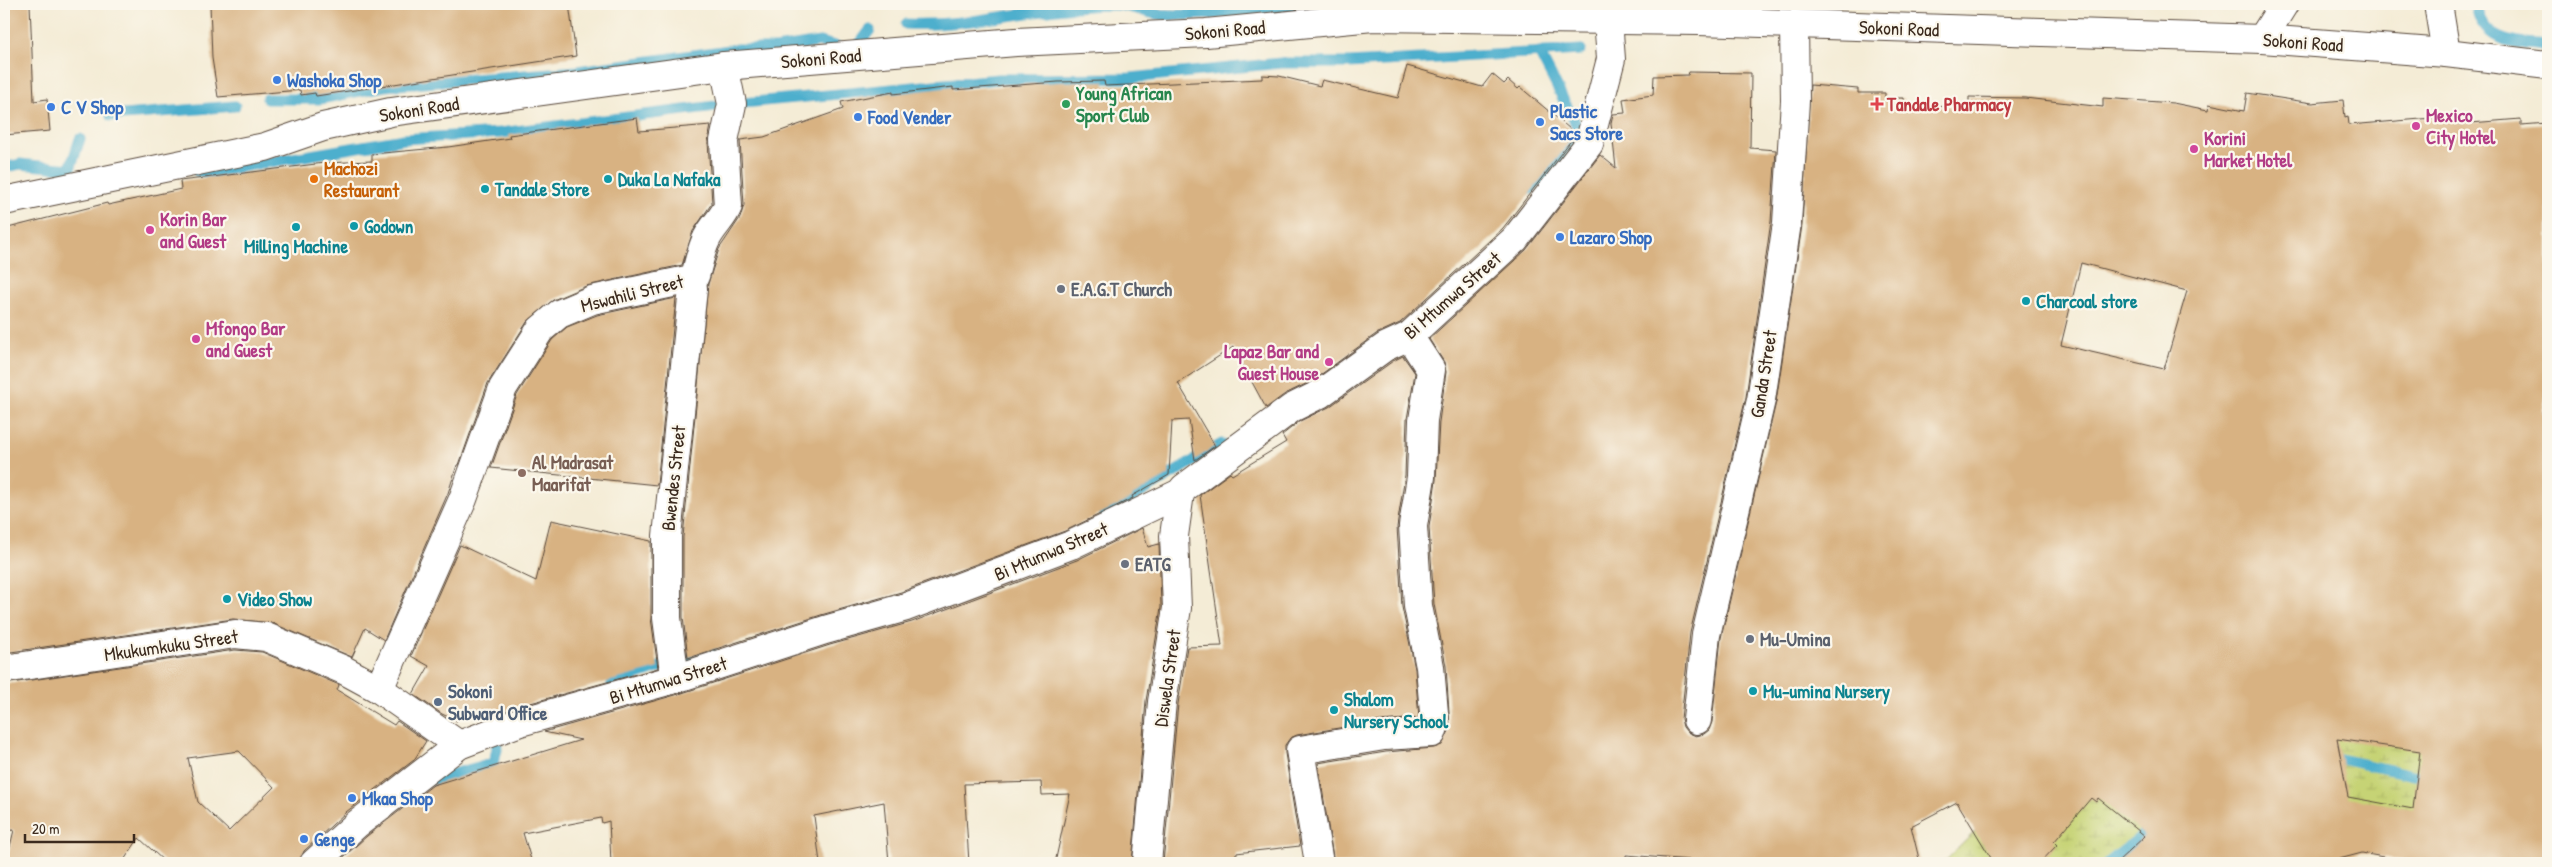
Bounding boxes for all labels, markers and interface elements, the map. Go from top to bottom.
street label: Sokoni Road [1184,14,1267,46]
street label: Sokoni Road [1858,14,1940,42]
street label: Sokoni Road [2262,26,2345,58]
street label: Sokoni Road [780,42,863,74]
place label: Washoka Shop [287,67,382,94]
marker: Washoka Shop [271,74,283,86]
place label: Young African Sport Club [1076,80,1173,129]
street label: Sokoni Road [377,90,461,128]
place label: Tandale Pharmacy [1886,91,2011,118]
place label: C V Shop [61,94,124,121]
marker: Young African Sport Club [1060,98,1072,110]
place label: Plastic Sacs Store [1550,98,1623,146]
marker: Tandale Pharmacy [1871,98,1883,110]
marker: C V Shop [45,101,57,113]
place label: Mexico City Hotel [2426,102,2496,151]
place label: Food Vender [867,104,952,130]
marker: Food Vender [852,111,864,123]
marker: Plastic Sacs Store [1534,116,1546,128]
marker: Mexico City Hotel [2410,120,2422,132]
place label: Korini Market Hotel [2204,125,2293,173]
marker: Korini Market Hotel [2188,143,2200,155]
place label: Machozi Restaurant [324,155,400,203]
place label: Duka La Nafaka [618,166,721,192]
marker: Machozi Restaurant [308,173,320,185]
marker: Duka La Nafaka [602,173,614,185]
place label: Tandale Store [494,176,590,202]
marker: Tandale Store [479,183,491,195]
place label: Korin Bar and Guest [160,206,227,254]
place label: Godown [364,213,414,239]
marker: Godown [348,220,360,232]
marker: Milling Machine [290,221,302,233]
marker: Korin Bar and Guest [144,224,156,236]
place label: Lazaro Shop [1570,224,1653,251]
marker: Lazaro Shop [1554,231,1566,243]
place label: Milling Machine [244,233,348,260]
street label: Bi Mtumwa Street [1398,245,1507,345]
street label: Mswahili Street [578,268,687,318]
place label: E.A.G.T Church [1071,276,1172,302]
marker: E.A.G.T Church [1055,283,1067,295]
place label: Charcoal store [2036,288,2138,314]
marker: Charcoal store [2020,295,2032,307]
place label: Mfongo Bar and Guest [206,315,286,363]
street label: Ganda Street [1743,328,1783,420]
marker: Mfongo Bar and Guest [190,333,202,345]
place label: Lapaz Bar and Guest House [1224,338,1320,386]
marker: Lapaz Bar and Guest House [1323,356,1335,368]
street label: Bwendes Street [655,424,691,532]
place label: Al Madrasat Maarifat [532,449,614,497]
marker: Al Madrasat Maarifat [516,467,528,479]
street label: Bi Mtumwa Street [990,515,1112,587]
place label: EATG [1135,551,1172,577]
marker: EATG [1119,558,1131,570]
place label: Video Show [237,586,312,612]
marker: Video Show [221,593,233,605]
street label: Mkukumkuku Street [102,623,240,667]
place label: Mu-Umina [1760,626,1831,652]
street label: Diswela Street [1147,627,1187,728]
marker: Mu-Umina [1744,633,1756,645]
street label: Bi Mtumwa Street [606,650,730,710]
place label: Sokoni Subward Office [448,678,548,726]
place label: Mu-umina Nursery [1763,678,1890,705]
marker: Mu-umina Nursery [1747,685,1759,697]
place label: Shalom Nursery School [1344,686,1449,735]
marker: Sokoni Subward Office [432,696,444,708]
marker: Shalom Nursery School [1328,704,1340,716]
place label: Mkaa Shop [362,785,434,812]
marker: Mkaa Shop [346,792,358,804]
scale bar [25,812,134,844]
text: 20 m [32,818,59,839]
place label: Genge [314,826,356,853]
marker: Genge [298,833,310,845]

